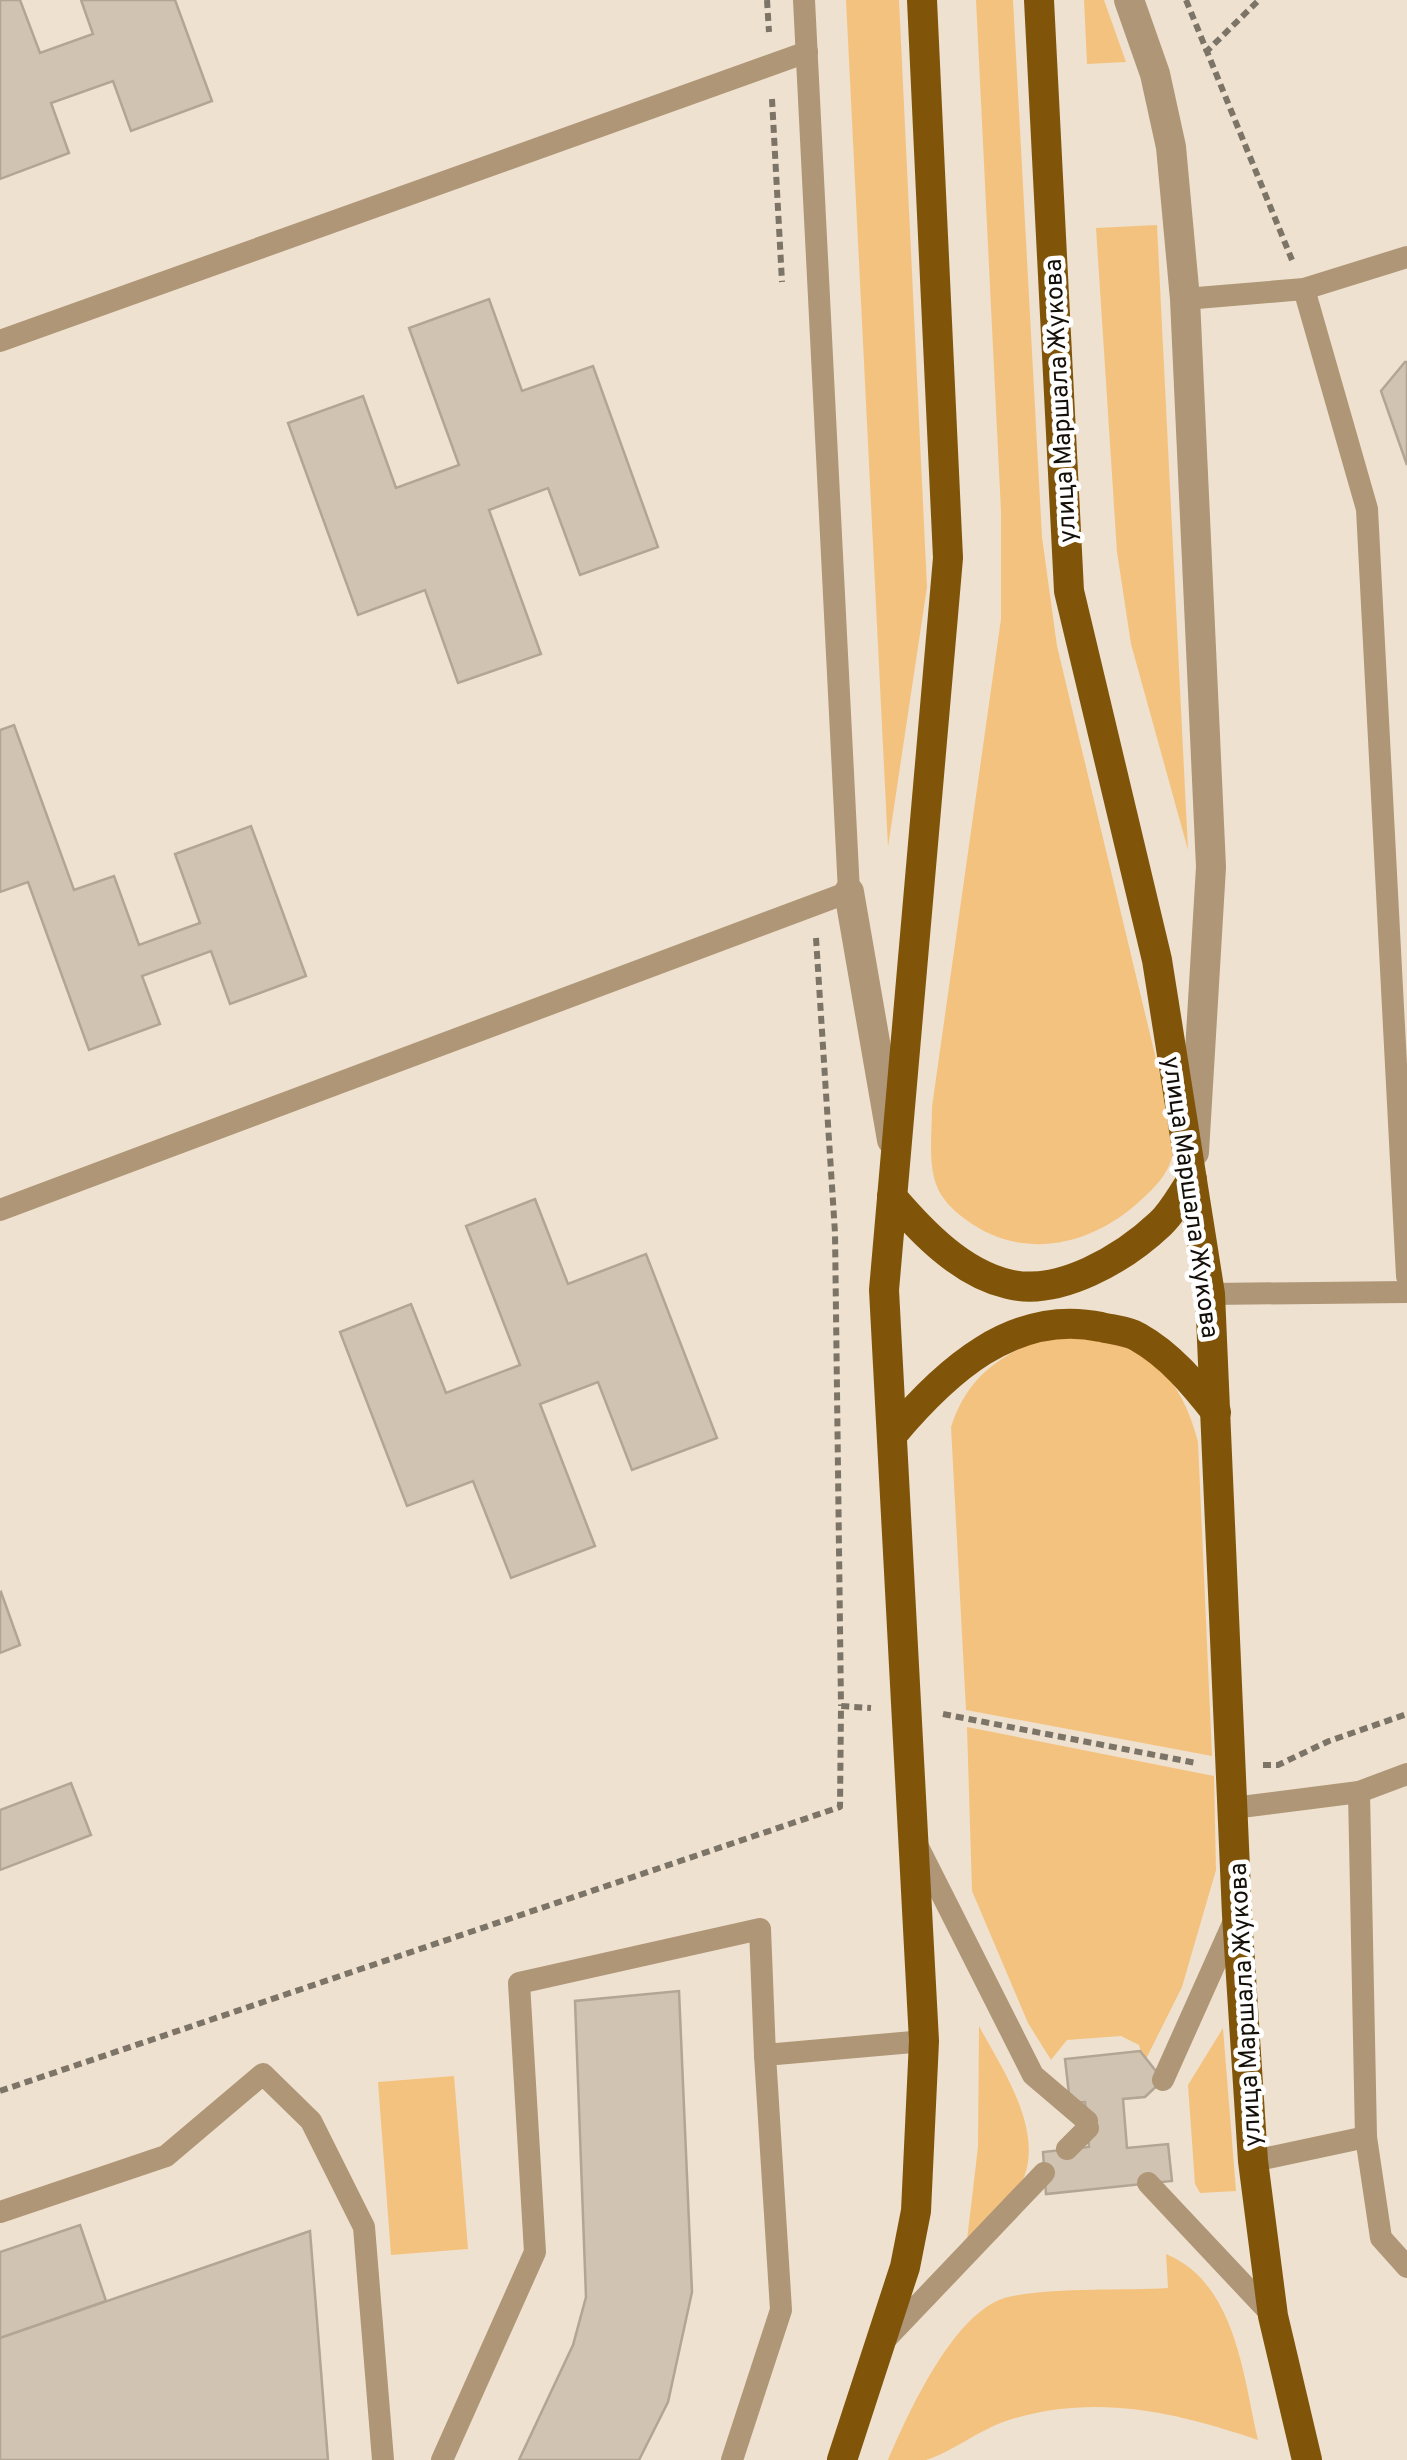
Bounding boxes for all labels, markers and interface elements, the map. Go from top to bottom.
street label: улица Маршала Жукова [1039,258,1085,544]
street label: улица Маршала Жукова [1153,1054,1225,1340]
street label: улица Маршала Жукова [1224,1862,1270,2148]

